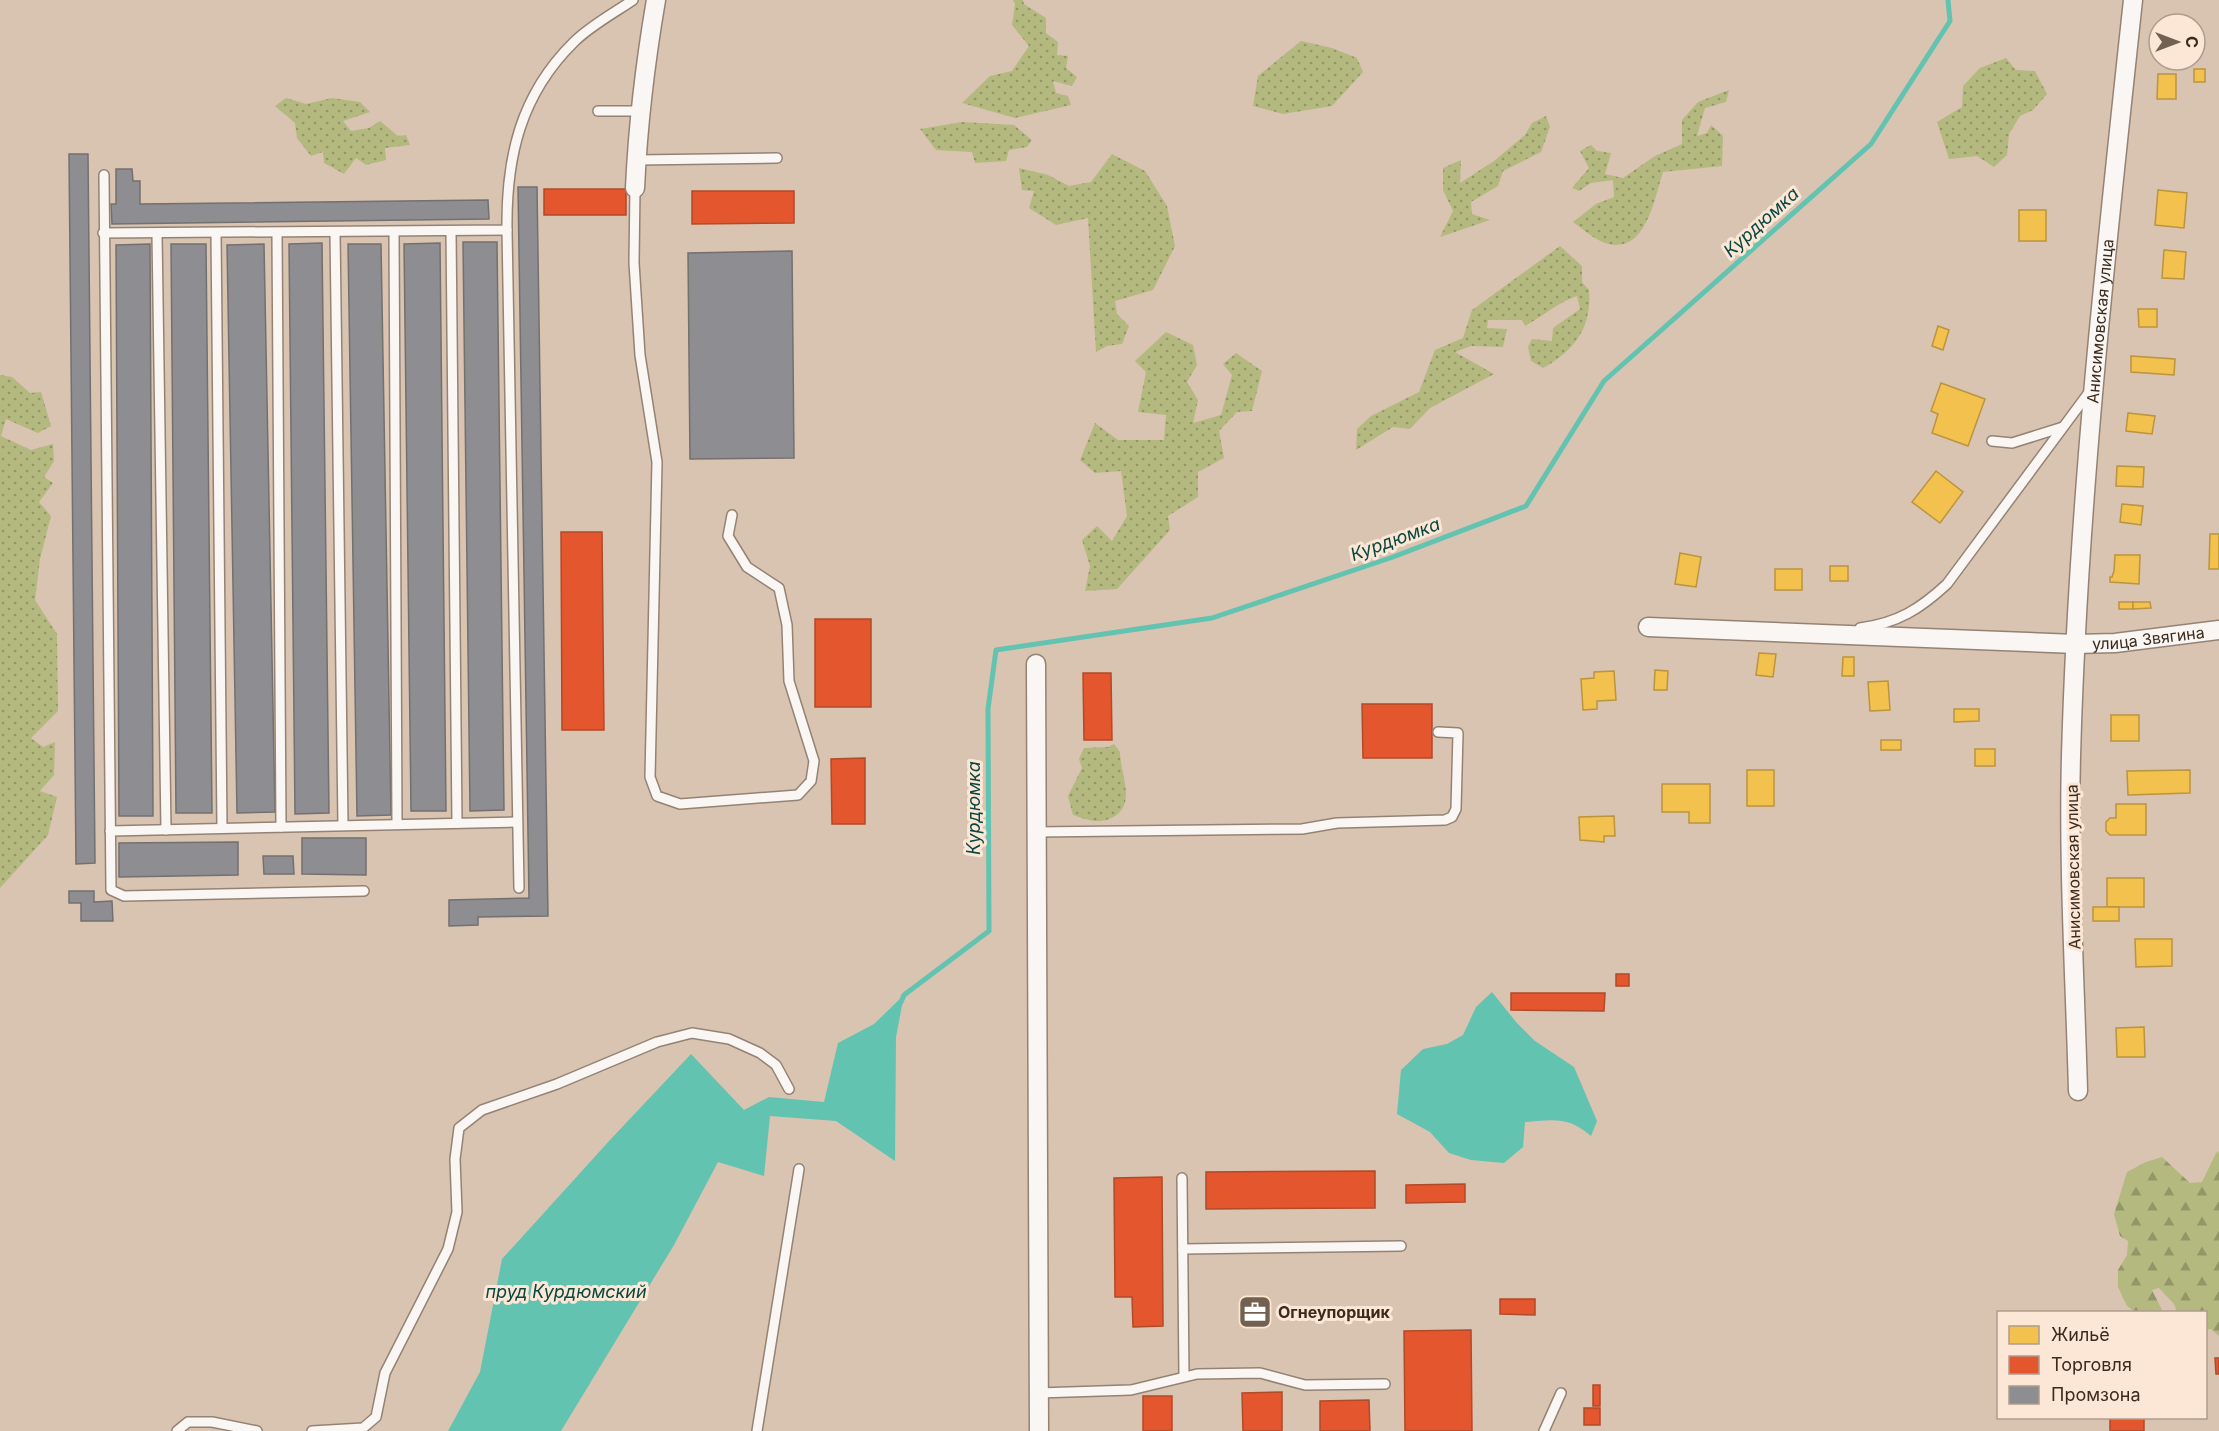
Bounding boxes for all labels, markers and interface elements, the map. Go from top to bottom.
north arrow [2147,12,2207,72]
text: С [2182,36,2202,48]
water label: Курдюмка [1719,183,1803,261]
street label: Анисимовская улица [2082,238,2118,404]
water label: Курдюмка [1347,513,1443,565]
street label: улица Звягина [2092,622,2206,654]
water label: Курдюмка [963,761,984,855]
street label: Анисимовская улица [2062,784,2084,950]
water label: пруд Курдюмский [485,1281,647,1302]
office icon: Огнеупорщик [1237,1294,1273,1330]
place label: Огнеупорщик [1278,1302,1390,1322]
legend [1997,1311,2207,1419]
text: Жильё [2051,1324,2110,1345]
text: Торговля [2051,1354,2132,1375]
text: Промзона [2051,1384,2141,1405]

